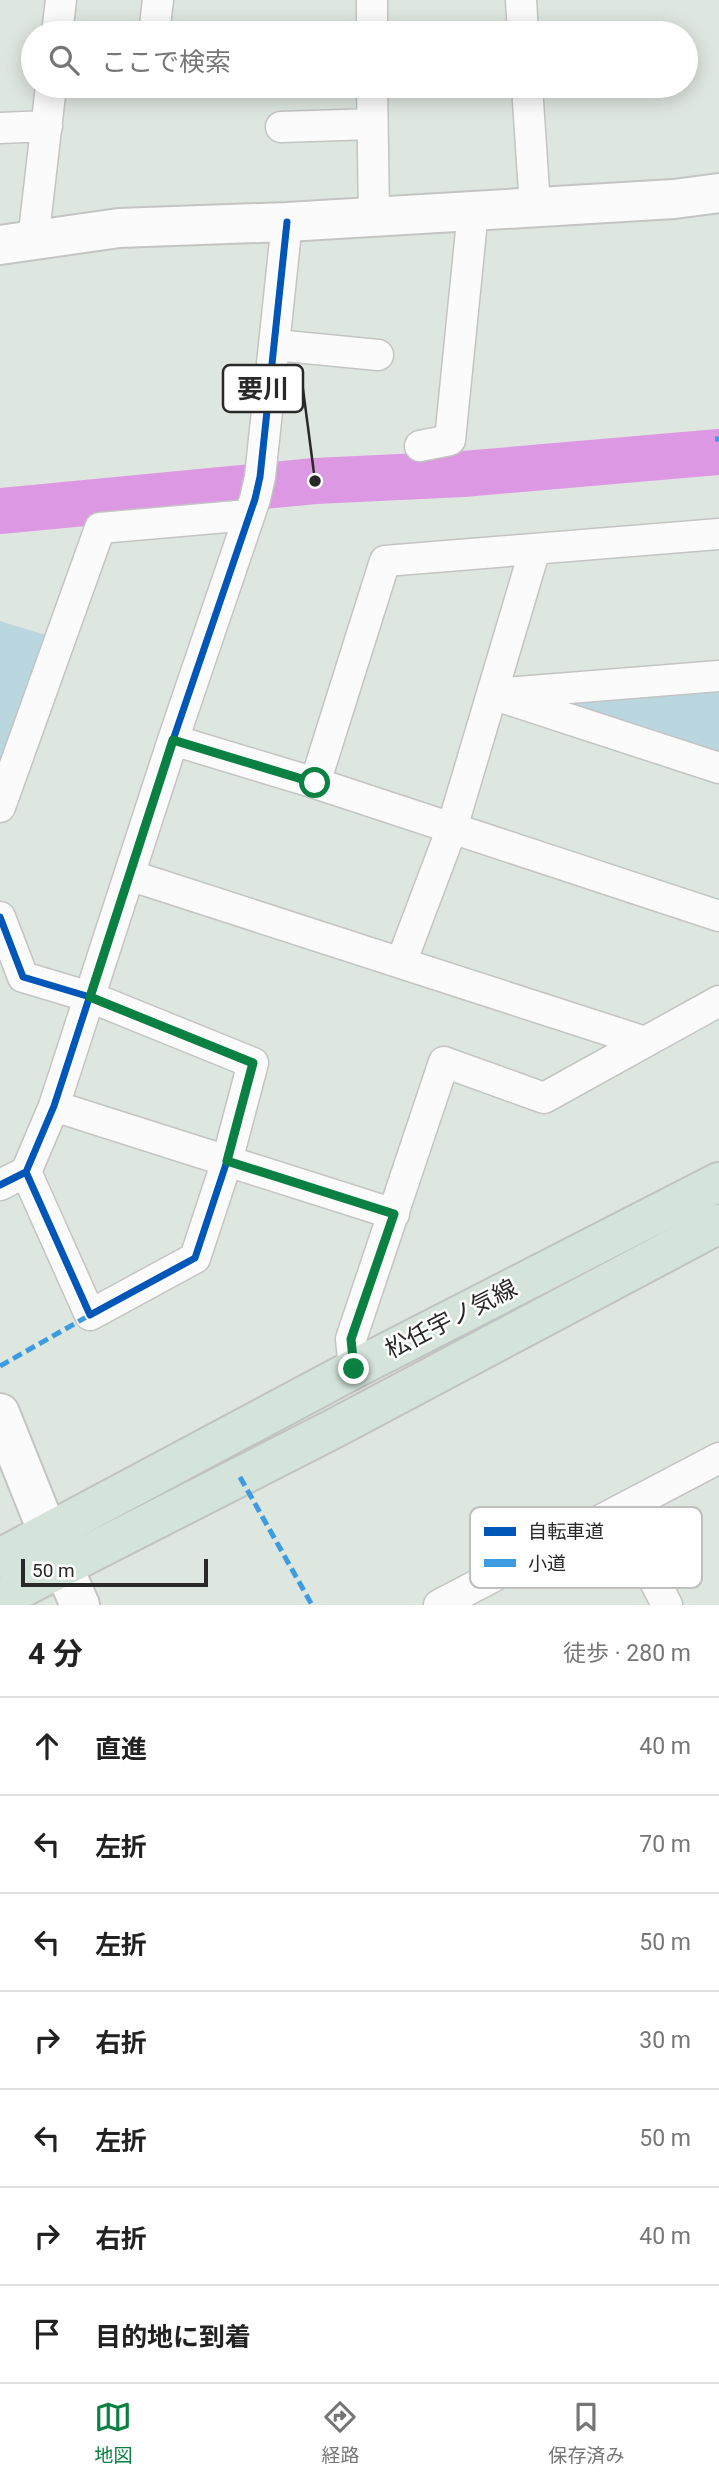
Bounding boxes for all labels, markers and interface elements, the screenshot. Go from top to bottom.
search box [21,21,698,98]
icon: search [45,41,83,79]
text: ここで検索 [101,47,231,77]
callout: 要川 [223,365,303,412]
text: 要川 [237,374,289,404]
route start [299,767,330,798]
street label: 松任宇ノ気線 [380,1274,522,1364]
route end [338,1353,369,1384]
legend [470,1507,702,1588]
text: 自転車道 [528,1520,604,1543]
text: 小道 [528,1552,566,1575]
scale bar [21,1556,208,1588]
text: 50 m [32,1559,75,1582]
text: 4 分 [28,1636,83,1671]
text: 徒歩 · 280 m [563,1640,691,1667]
icon: ahead [28,1727,66,1765]
text: 40 m [639,1733,691,1760]
text: 直進 [95,1734,147,1764]
icon: left [28,1825,66,1863]
text: 70 m [639,1831,691,1858]
text: 左折 [95,1832,147,1862]
icon: left [28,1923,66,1961]
text: 50 m [639,1929,691,1956]
text: 左折 [95,1930,147,1960]
icon: right [28,2021,66,2059]
text: 30 m [639,2027,691,2054]
text: 右折 [95,2028,147,2058]
icon: left [28,2119,66,2157]
text: 50 m [639,2125,691,2152]
text: 左折 [95,2126,147,2156]
icon: right [28,2217,66,2255]
text: 40 m [639,2223,691,2250]
text: 右折 [95,2224,147,2254]
icon: arrive [28,2315,66,2353]
text: 目的地に到着 [95,2322,251,2352]
tab: 地図 [94,2398,133,2467]
tab: 経路 [321,2398,360,2467]
tab: 保存済み [548,2398,625,2467]

